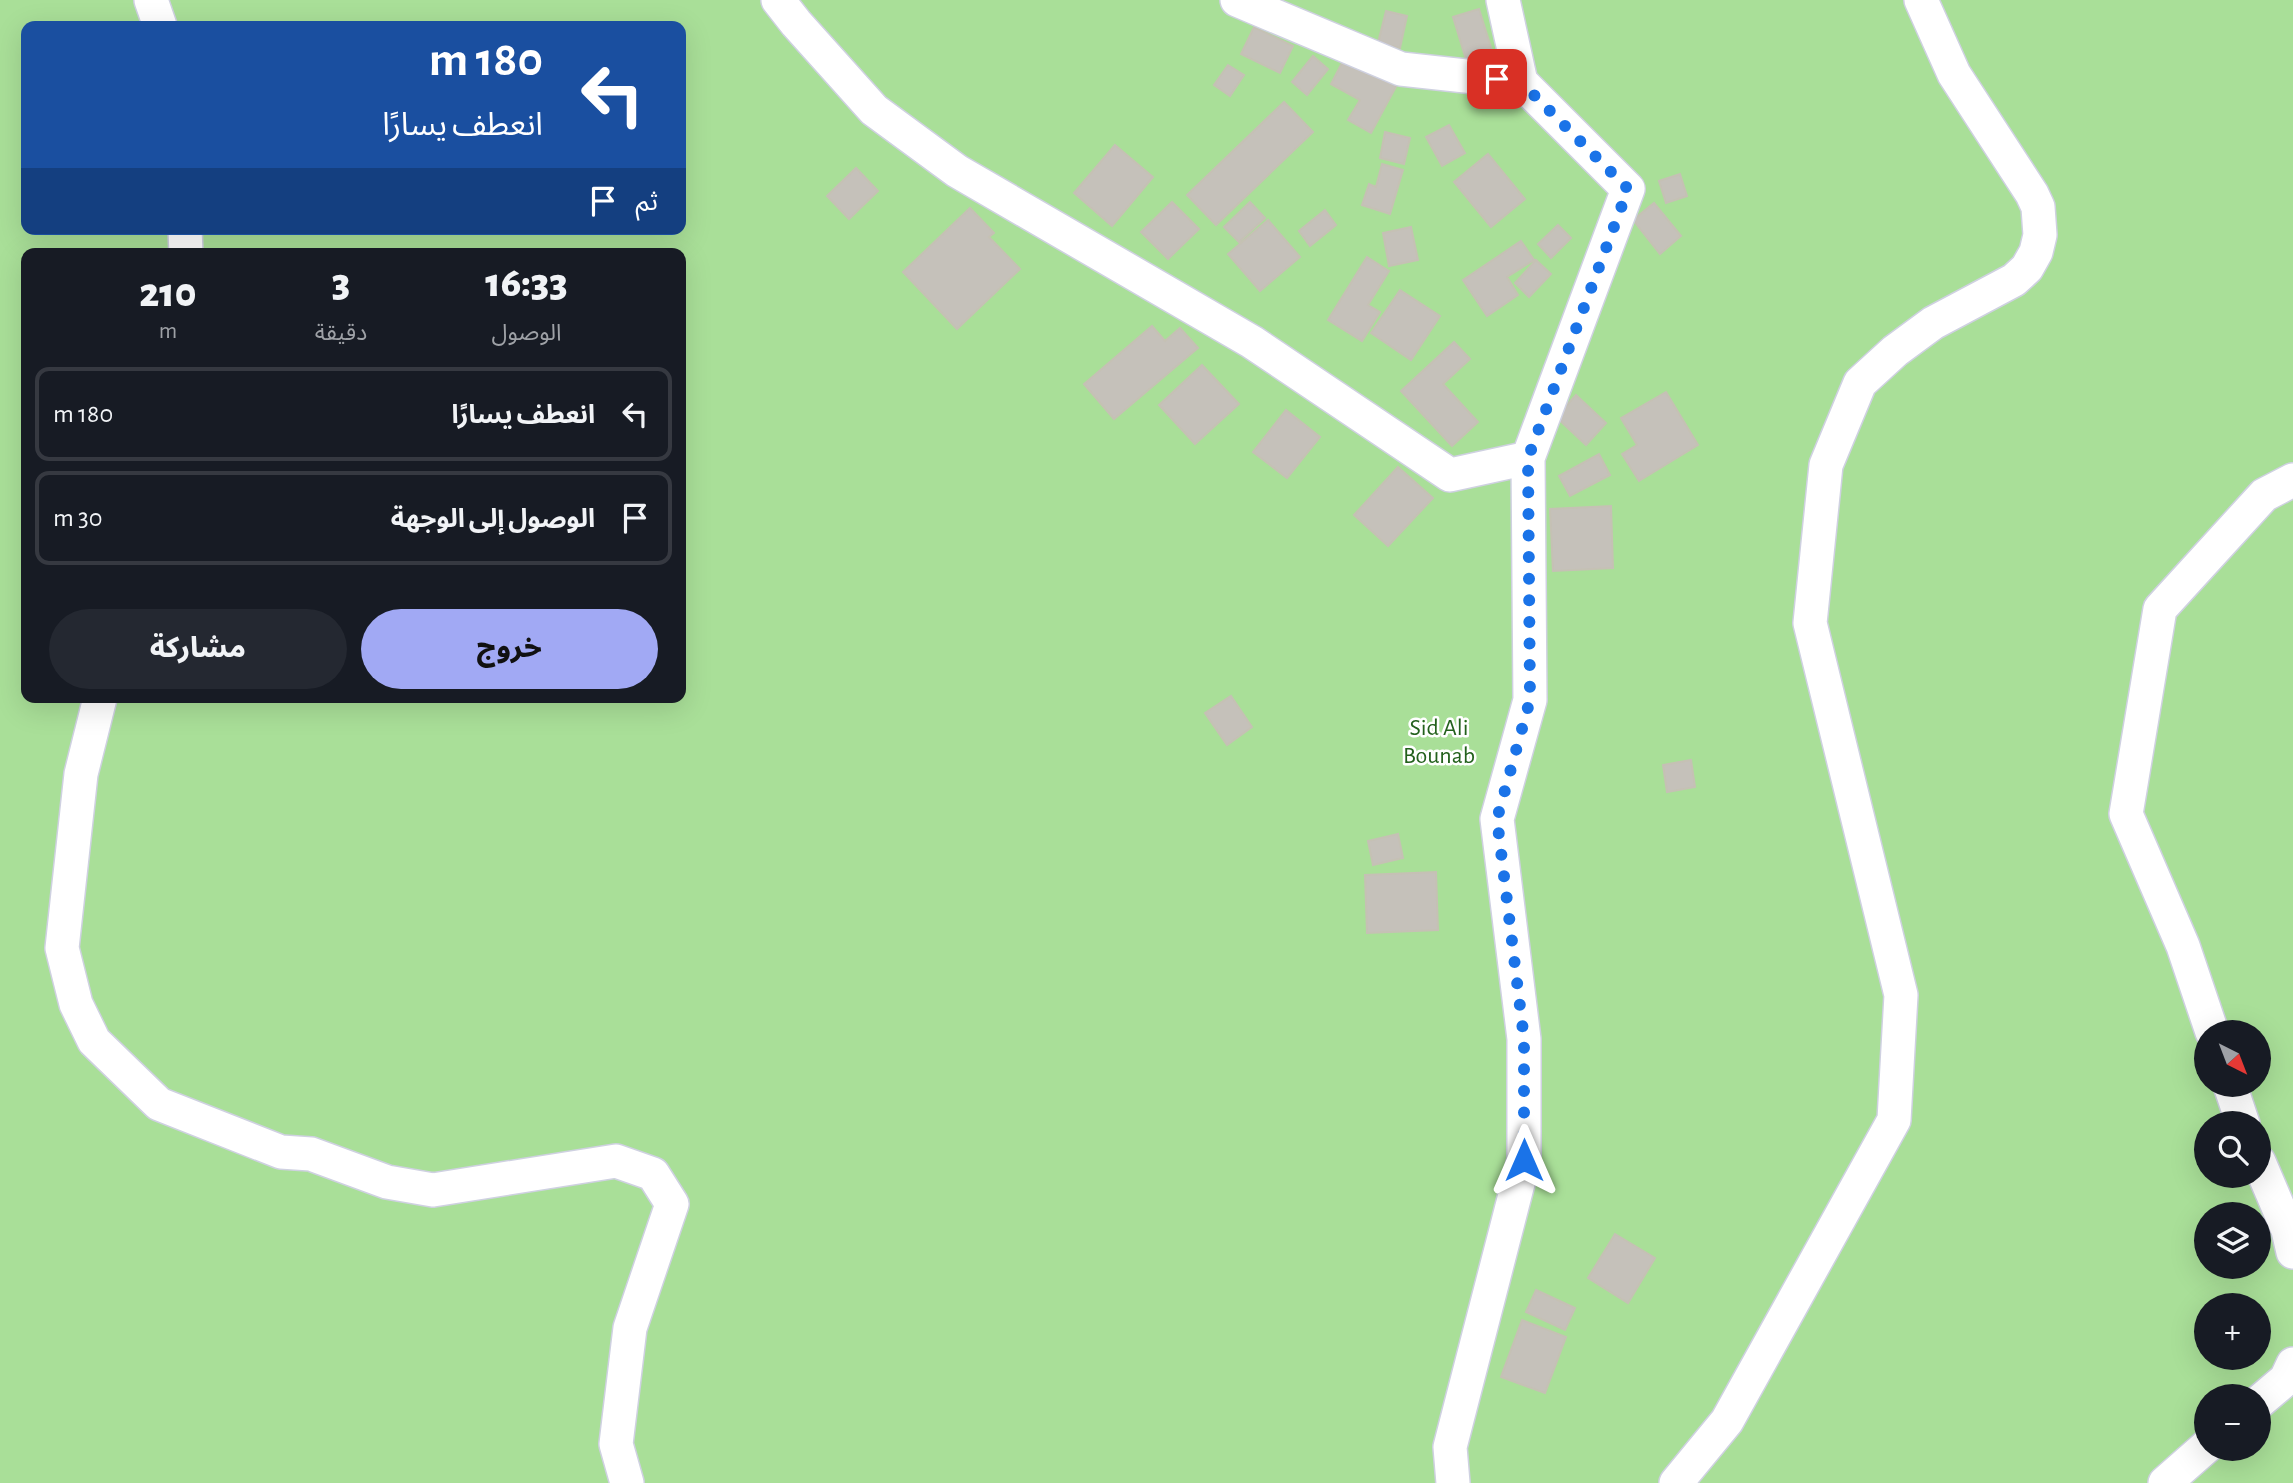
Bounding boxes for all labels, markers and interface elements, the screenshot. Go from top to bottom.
text: 180 m [429,36,543,85]
icon: left [567,49,658,140]
pin [1467,49,1527,109]
icon: arrive [1478,60,1516,98]
text: انعطف يسارًا [382,109,543,141]
icon: arrive [584,182,622,220]
text: ثم [636,189,658,215]
text: 3 [332,262,350,304]
text: 16:33 [485,262,568,304]
text: 210 [139,272,197,314]
text: m [159,320,177,343]
text: دقيقة [315,322,367,345]
text: الوصول [492,322,562,345]
icon: left [616,395,654,433]
text: 180 m [53,401,113,427]
text: انعطف يسارًا [451,402,595,428]
icon: arrive [616,499,654,537]
text: 30 m [53,505,103,531]
text: الوصول إلى الوجهة [391,506,595,532]
button: مشاركة [49,609,347,689]
button: خروج [361,609,658,689]
park label: Sid Ali Bounab [1403,716,1475,768]
north arrow [2194,1020,2272,1097]
map controls [2194,1020,2271,1461]
button: search [2194,1111,2271,1188]
position arrow [1487,1123,1561,1197]
button: layers [2194,1202,2271,1279]
button: + [2194,1293,2271,1370]
button: − [2194,1384,2271,1461]

